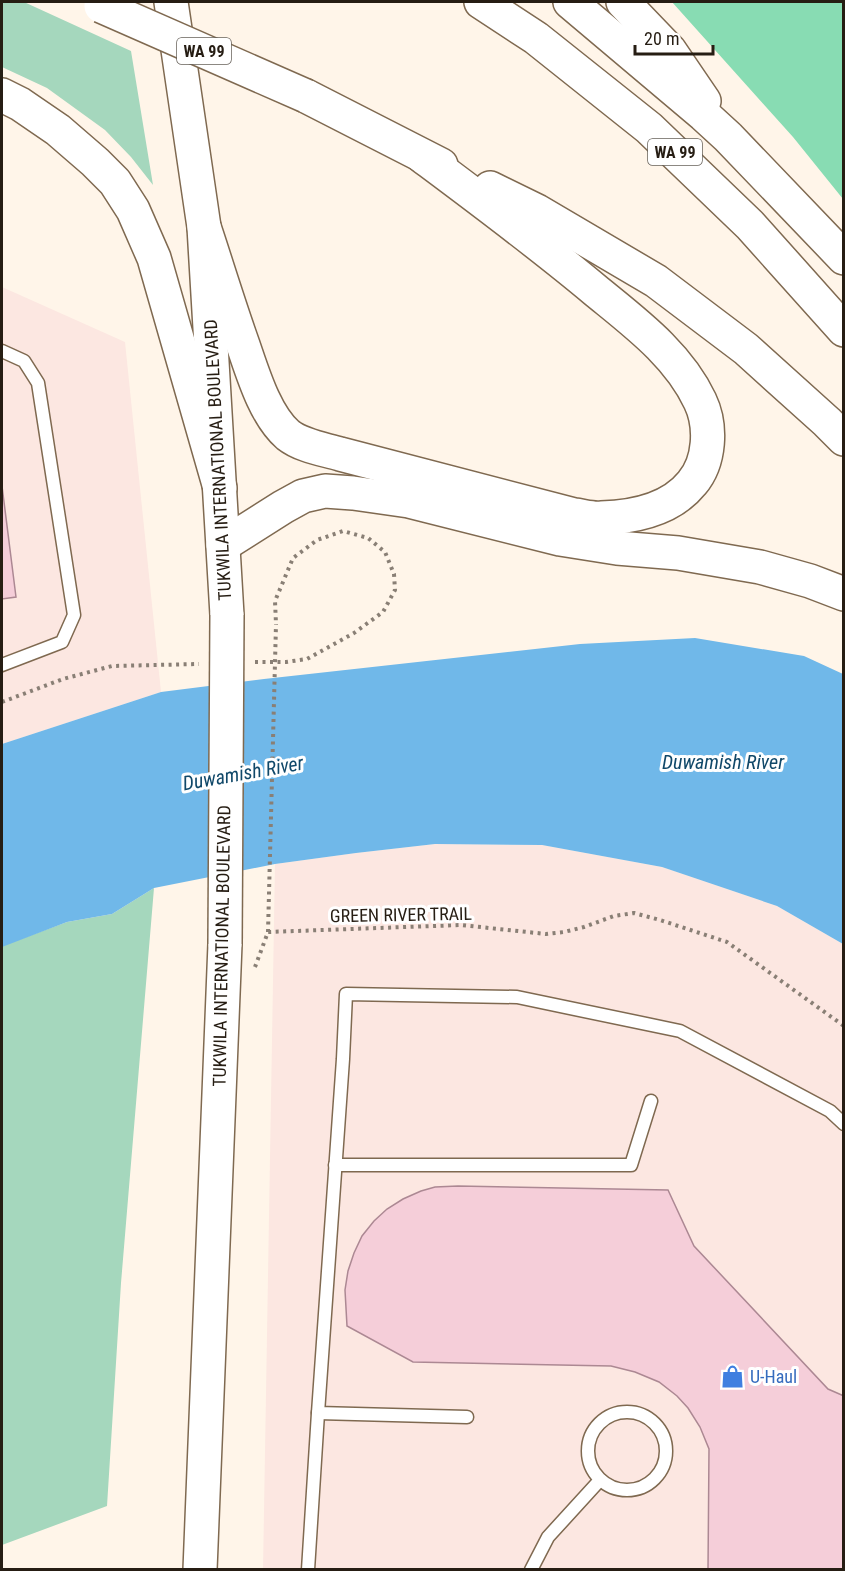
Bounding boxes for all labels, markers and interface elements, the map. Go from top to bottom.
scale bar [635,18,713,56]
text: 20 m [644,28,679,49]
road number: WA 99 [177,38,231,64]
road number: WA 99 [648,139,702,165]
street label: TUKWILA INTERNATIONAL BOULEVARD [200,319,235,601]
water label: Duwamish River [181,750,306,795]
water label: Duwamish River [662,750,785,774]
street label: TUKWILA INTERNATIONAL BOULEVARD [209,805,234,1087]
street label: GREEN RIVER TRAIL [330,903,473,926]
shop icon: U-Haul [719,1364,745,1390]
place label: U-Haul [750,1366,797,1387]

